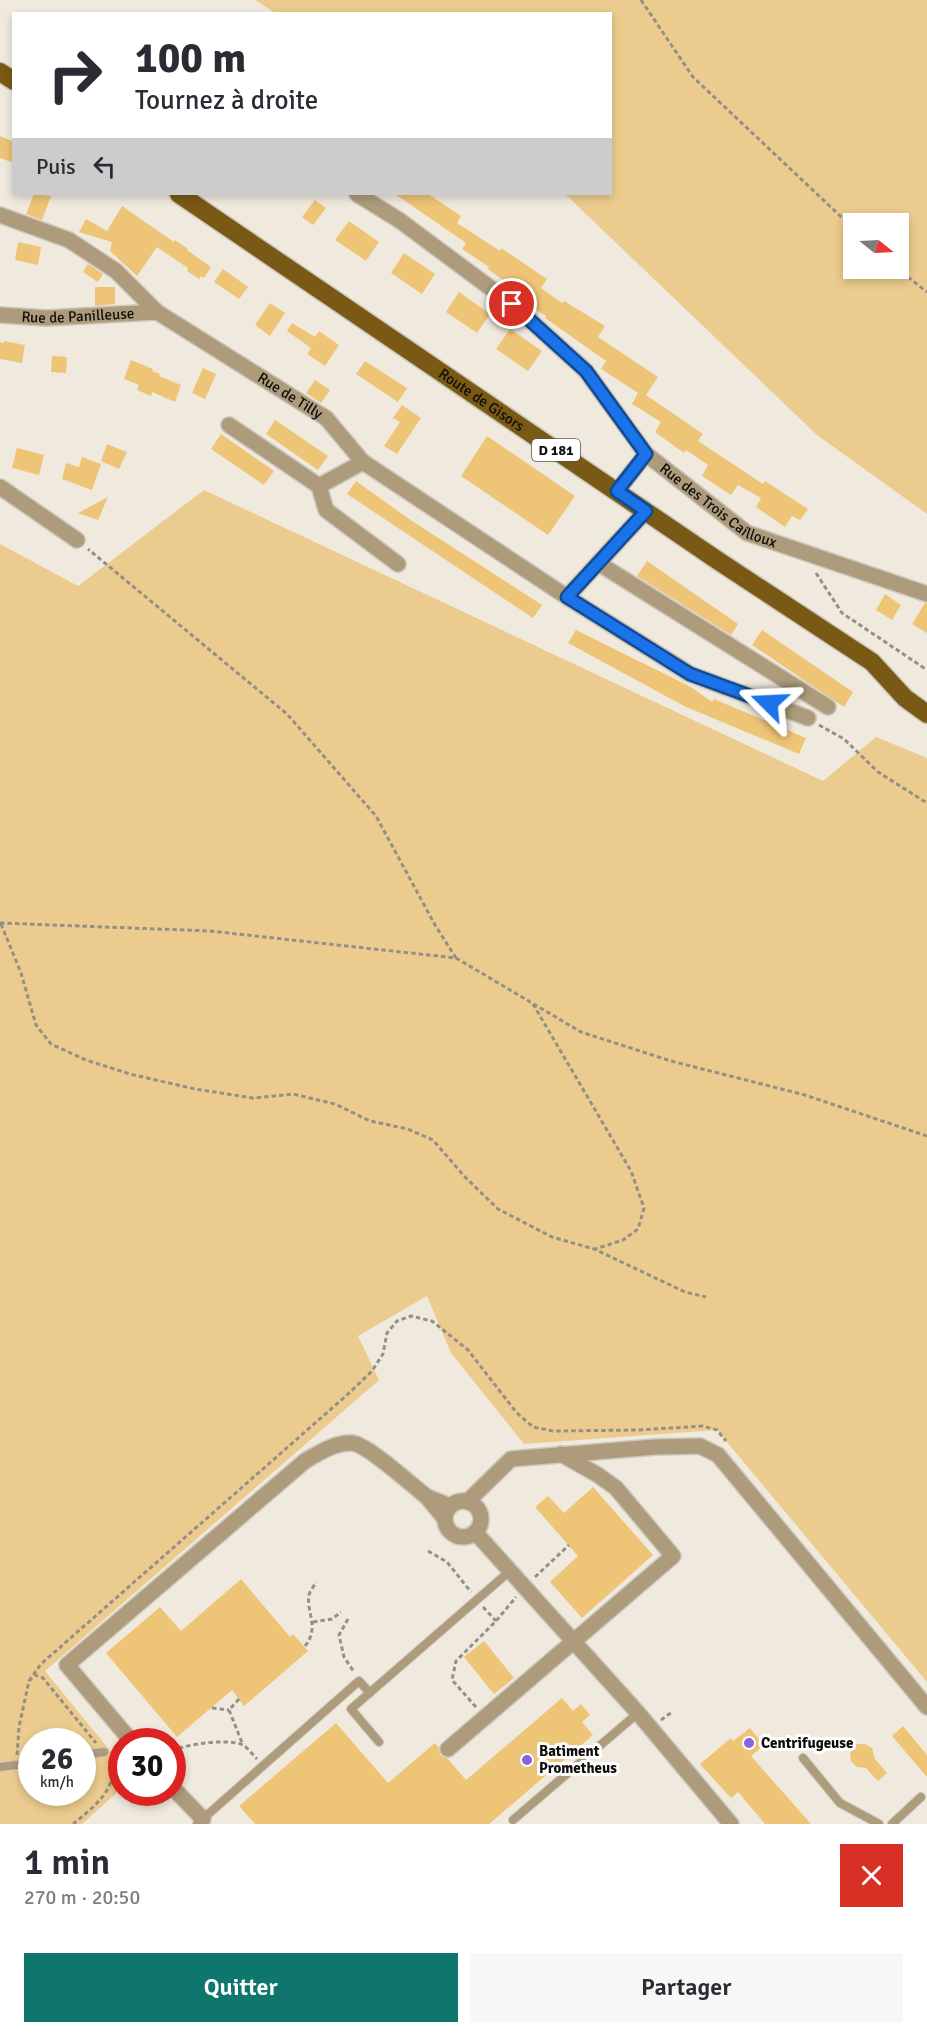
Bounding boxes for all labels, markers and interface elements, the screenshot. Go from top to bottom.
text: 100 m [135,33,246,84]
icon: right [36,36,114,114]
text: Tournez à droite [135,84,318,117]
icon: left [88,150,121,183]
text: Puis [36,153,76,180]
north arrow [843,213,909,279]
map controls [843,213,909,279]
pin [486,278,537,329]
icon: arrive [495,287,528,320]
street label: Rue de Panilleuse [21,304,135,327]
street label: Route de Gisors [435,364,528,436]
street label: Rue de Tilly [254,368,326,423]
road number: D 181 [532,439,580,461]
street label: Rue des Trois Cailloux [656,459,779,551]
position arrow [737,671,801,735]
speed limit sign: 30 [108,1728,186,1806]
place label: Centrifugeuse [761,1734,853,1752]
marker: Centrifugeuse [742,1736,756,1750]
text: 26 [41,1741,73,1778]
place label: Batiment Prometheus [539,1742,617,1777]
marker: Batiment Prometheus [520,1753,534,1767]
text: km/h [40,1773,74,1791]
text: 1 min [24,1840,110,1885]
button: close [840,1844,903,1907]
text: 270 m · 20:50 [24,1885,140,1910]
button: Quitter [24,1953,458,2022]
button: Partager [470,1953,903,2022]

